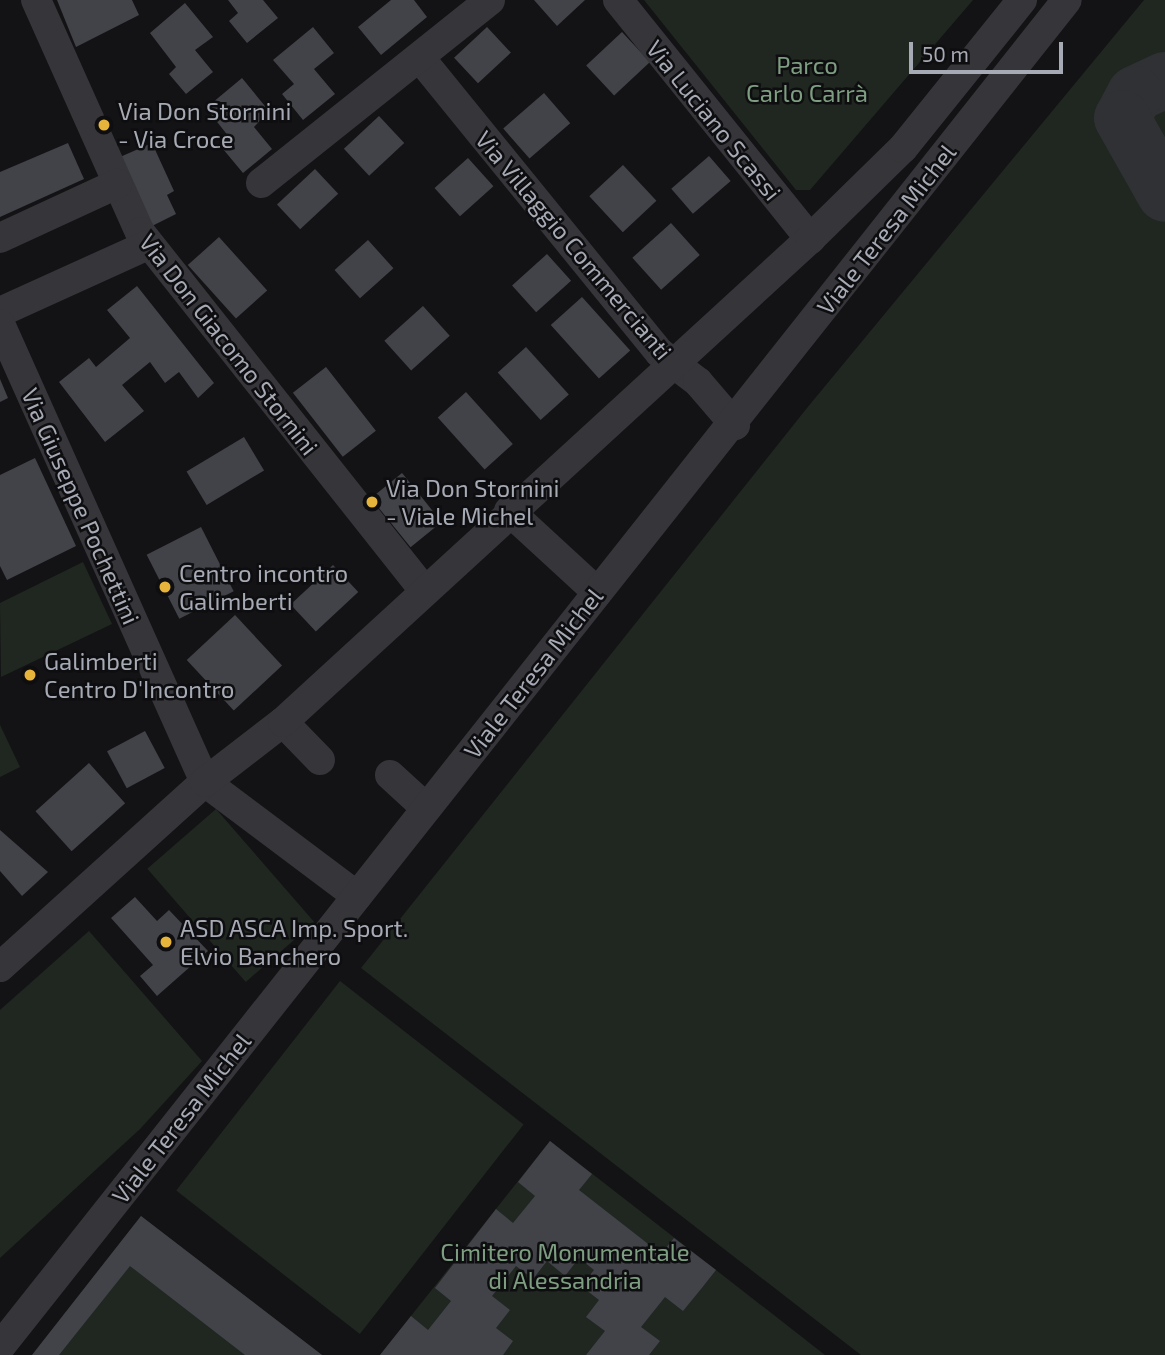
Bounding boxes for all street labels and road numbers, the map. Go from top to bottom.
street label: Via Luciano Scassi [641,34,787,206]
street label: Via Villaggio Commercianti [470,125,678,365]
street label: Viale Teresa Michel [810,138,962,320]
street label: Via Don Giacomo Stornini [134,228,324,460]
street label: Via Giuseppe Pochettini [16,384,146,628]
street label: Viale Teresa Michel [457,582,609,764]
street label: Viale Teresa Michel [105,1027,257,1209]

